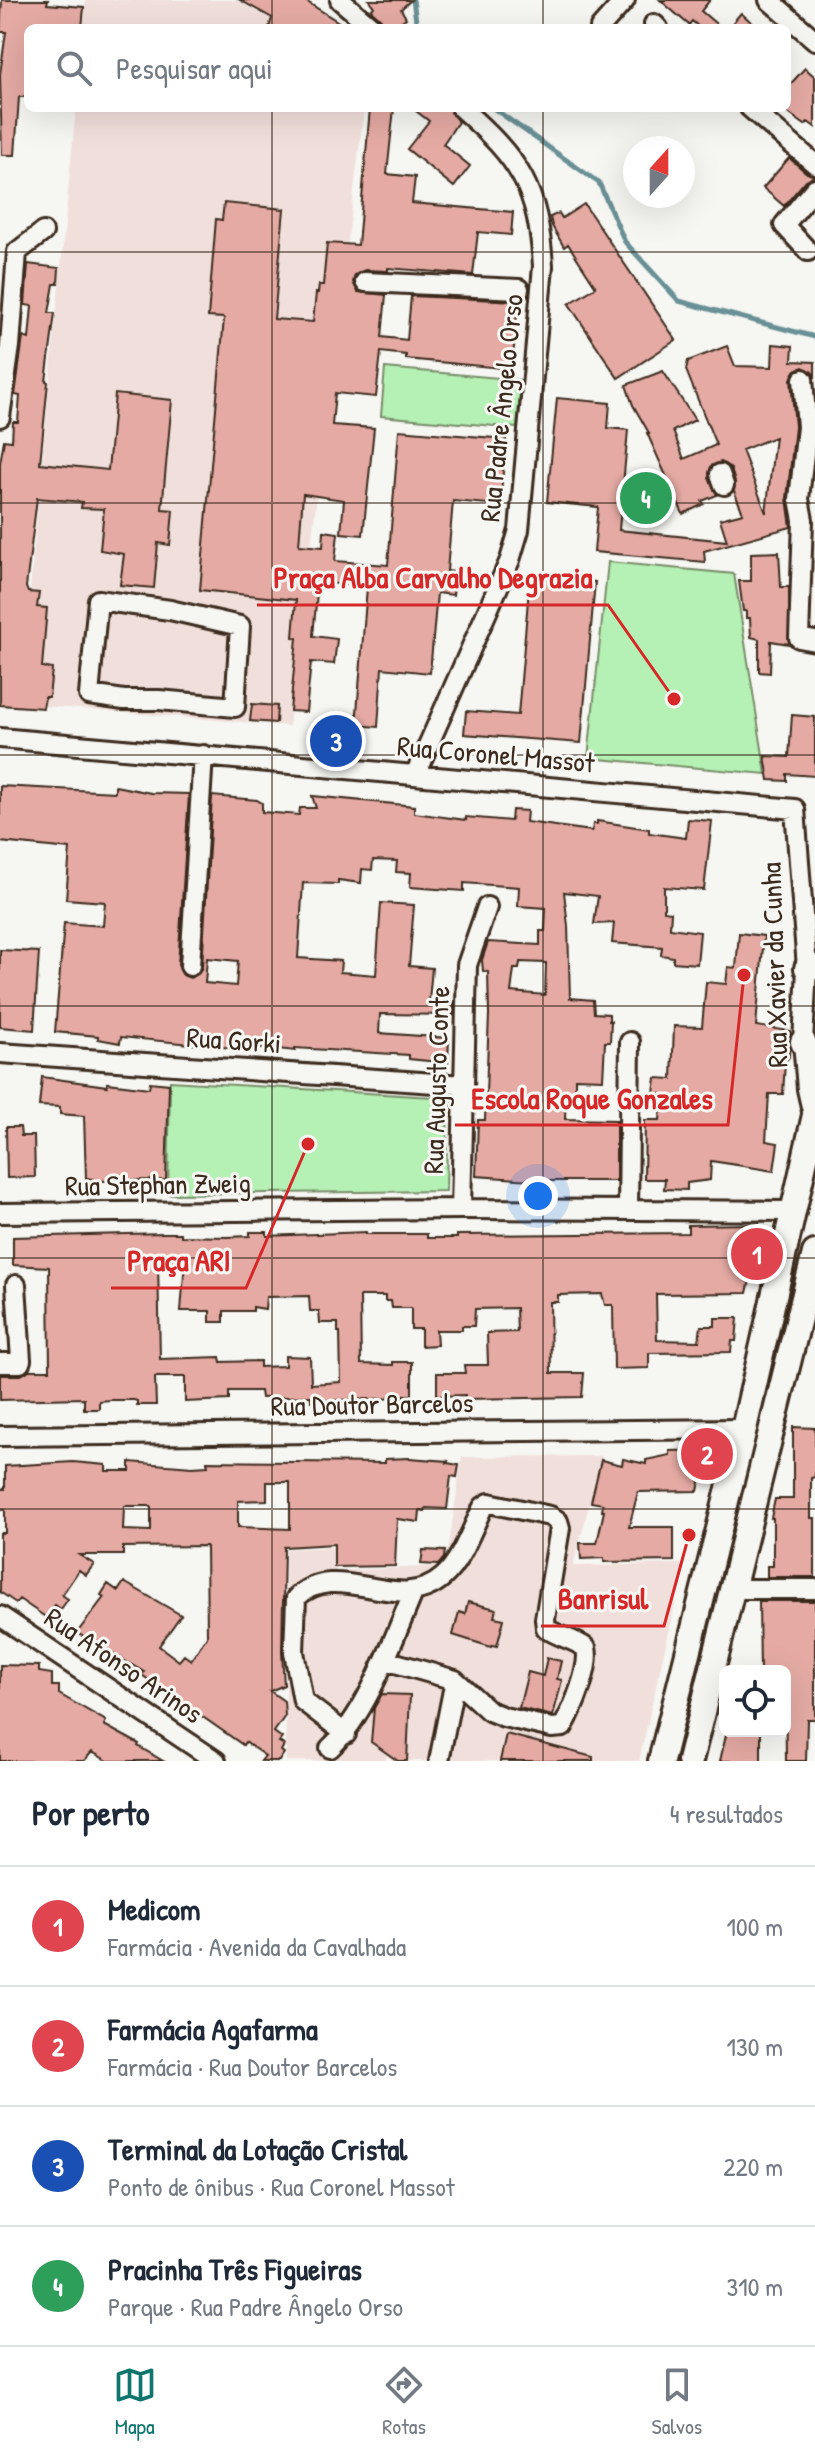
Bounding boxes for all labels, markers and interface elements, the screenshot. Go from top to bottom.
search box [24,24,791,112]
icon: search [52,46,96,90]
text: Pesquisar aqui [116,48,273,88]
north arrow [623,136,695,208]
street label: Rua Padre Ângelo Orso [470,292,532,524]
pin: 4 [620,468,672,528]
callout: Praça Alba Carvalho Degrazia [257,551,608,605]
text: Praça Alba Carvalho Degrazia [274,557,593,598]
pin: 3 [310,711,362,771]
street label: Rua Coronel Massot [396,726,597,782]
street label: Rua Xavier da Cunha [751,862,797,1068]
street label: Rua Augusto Conte [414,985,458,1175]
street label: Rua Gorki [185,1018,283,1062]
callout: Escola Roque Gonzales [455,1071,728,1125]
text: Escola Roque Gonzales [471,1078,713,1119]
street label: Rua Stephan Zweig [65,1163,251,1205]
your location [518,1176,558,1216]
pin: 1 [731,1224,783,1284]
callout: Praça ARI [111,1234,246,1288]
text: Praça ARI [127,1240,231,1280]
street label: Rua Doutor Barcelos [270,1383,474,1425]
pin: 2 [681,1424,733,1484]
callout: Banrisul [541,1572,664,1626]
text: Banrisul [558,1578,649,1618]
street label: Rua Afonso Arinos [38,1598,210,1732]
map controls [719,1665,791,1737]
button: locate [719,1665,791,1737]
text: Por perto [32,1790,150,1836]
text: 4 resultados [670,1796,783,1831]
text: Medicom [108,1889,200,1929]
text: 1 [53,1909,63,1944]
text: 100 m [727,1909,783,1944]
text: Farmácia · Avenida da Cavalhada [108,1929,406,1964]
text: Farmácia Agafarma [108,2009,318,2049]
text: 2 [52,2029,64,2064]
text: 130 m [727,2029,783,2064]
text: Farmácia · Rua Doutor Barcelos [108,2049,397,2084]
text: Terminal da Lotação Cristal [108,2129,407,2169]
text: 3 [52,2149,64,2184]
text: 220 m [723,2149,783,2184]
text: Ponto de ônibus · Rua Coronel Massot [108,2169,455,2204]
text: Pracinha Três Figueiras [108,2249,362,2289]
text: 4 [53,2269,63,2304]
text: 310 m [727,2269,783,2304]
text: Parque · Rua Padre Ângelo Orso [108,2289,403,2324]
tab: Mapa [113,2363,157,2441]
tab: Rotas [382,2363,426,2441]
tab: Salvos [652,2363,702,2441]

